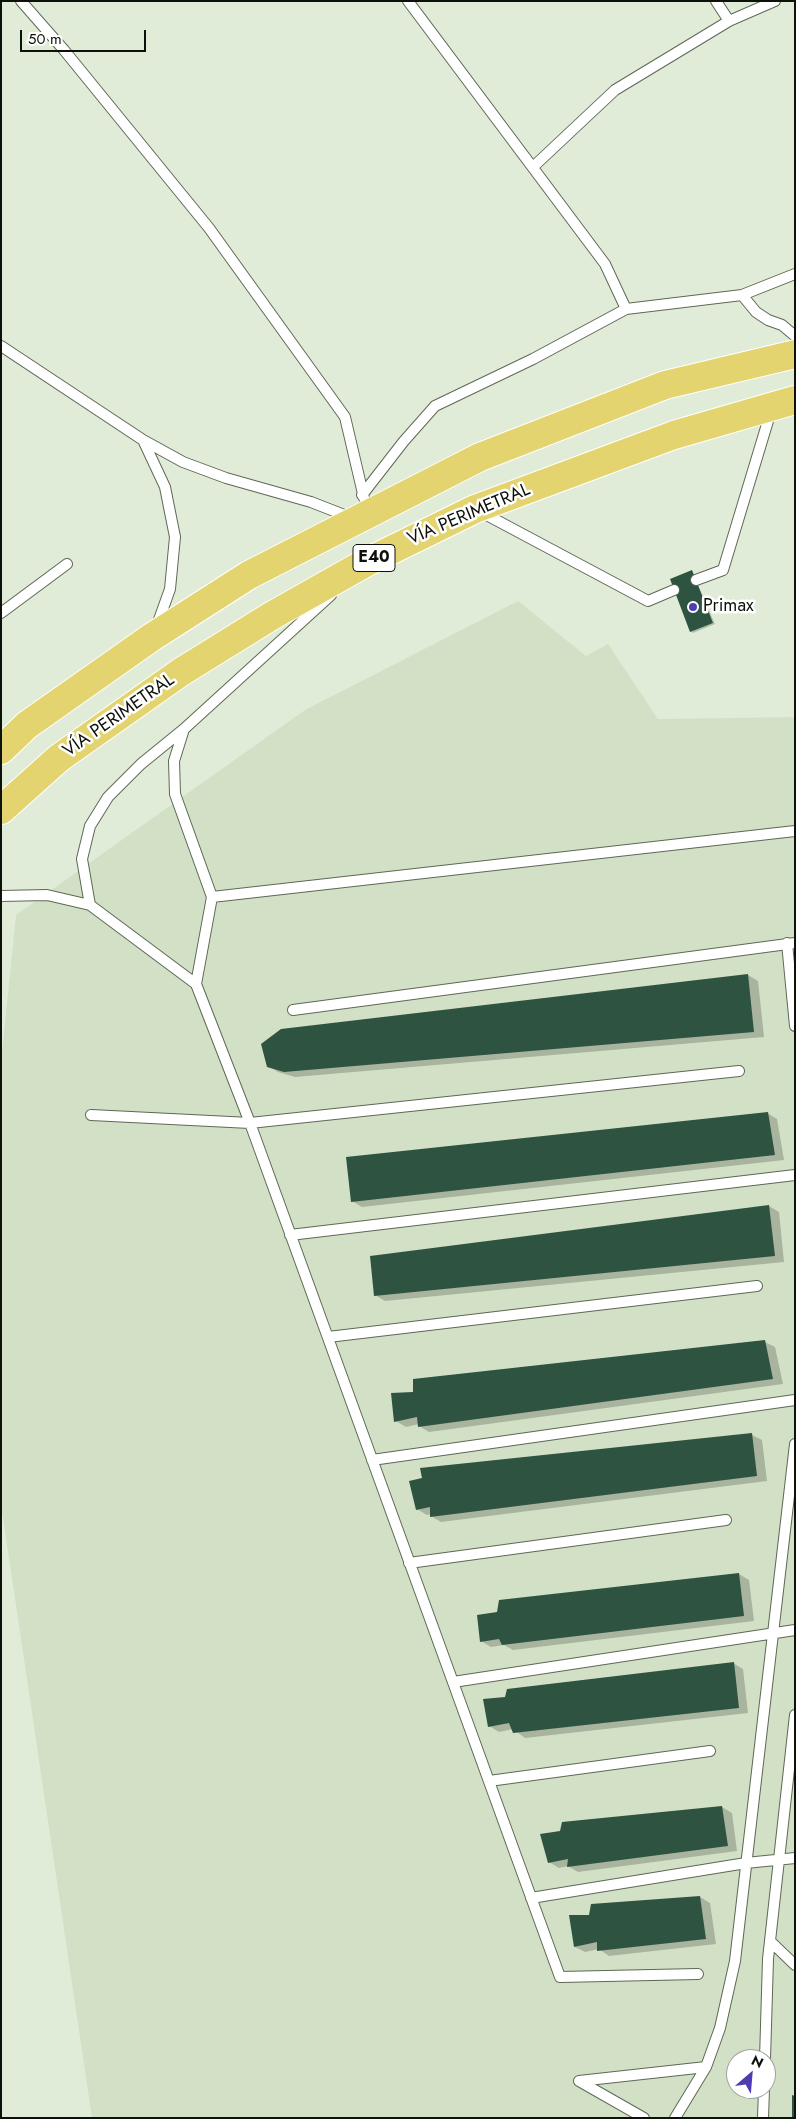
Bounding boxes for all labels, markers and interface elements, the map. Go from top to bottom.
scale bar [22,20,149,52]
text: 50 m [28,28,62,50]
street label: VÍA PERIMETRAL [405,480,533,550]
road number: E40 [353,544,395,572]
place label: Primax [703,596,754,618]
marker: Primax [687,601,699,613]
street label: VÍA PERIMETRAL [59,670,179,762]
north arrow [726,2049,776,2099]
text: N [748,2050,767,2073]

